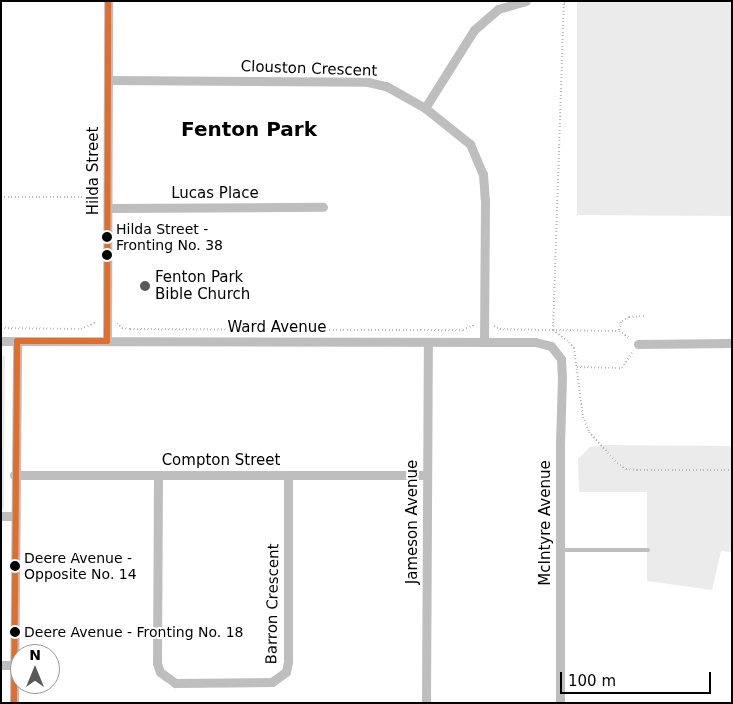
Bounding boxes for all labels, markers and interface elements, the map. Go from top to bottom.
street label: Clouston Crescent [240,58,378,80]
district label: Fenton Park [181,117,317,141]
street label: Hilda Street [85,127,103,215]
street label: Lucas Place [171,185,259,203]
place label: Hilda Street - Fronting No. 38 [116,221,223,253]
marker: Hilda Street - Fronting No. 38 [102,232,112,242]
unlabelled marker [102,250,112,260]
place label: Fenton Park Bible Church [155,268,250,303]
marker: Fenton Park Bible Church [139,280,151,292]
street label: Ward Avenue [228,319,326,337]
street label: Compton Street [162,452,280,470]
street label: Jameson Avenue [404,460,422,584]
street label: McIntyre Avenue [537,460,555,586]
street label: Barron Crescent [263,543,283,665]
place label: Deere Avenue - Opposite No. 14 [24,550,137,582]
marker: Deere Avenue - Opposite No. 14 [10,561,20,571]
place label: Deere Avenue - Fronting No. 18 [24,624,244,640]
marker: Deere Avenue - Fronting No. 18 [10,627,20,637]
north arrow [10,644,60,694]
text: N [29,647,41,663]
scale bar [563,662,714,694]
text: 100 m [568,672,616,690]

